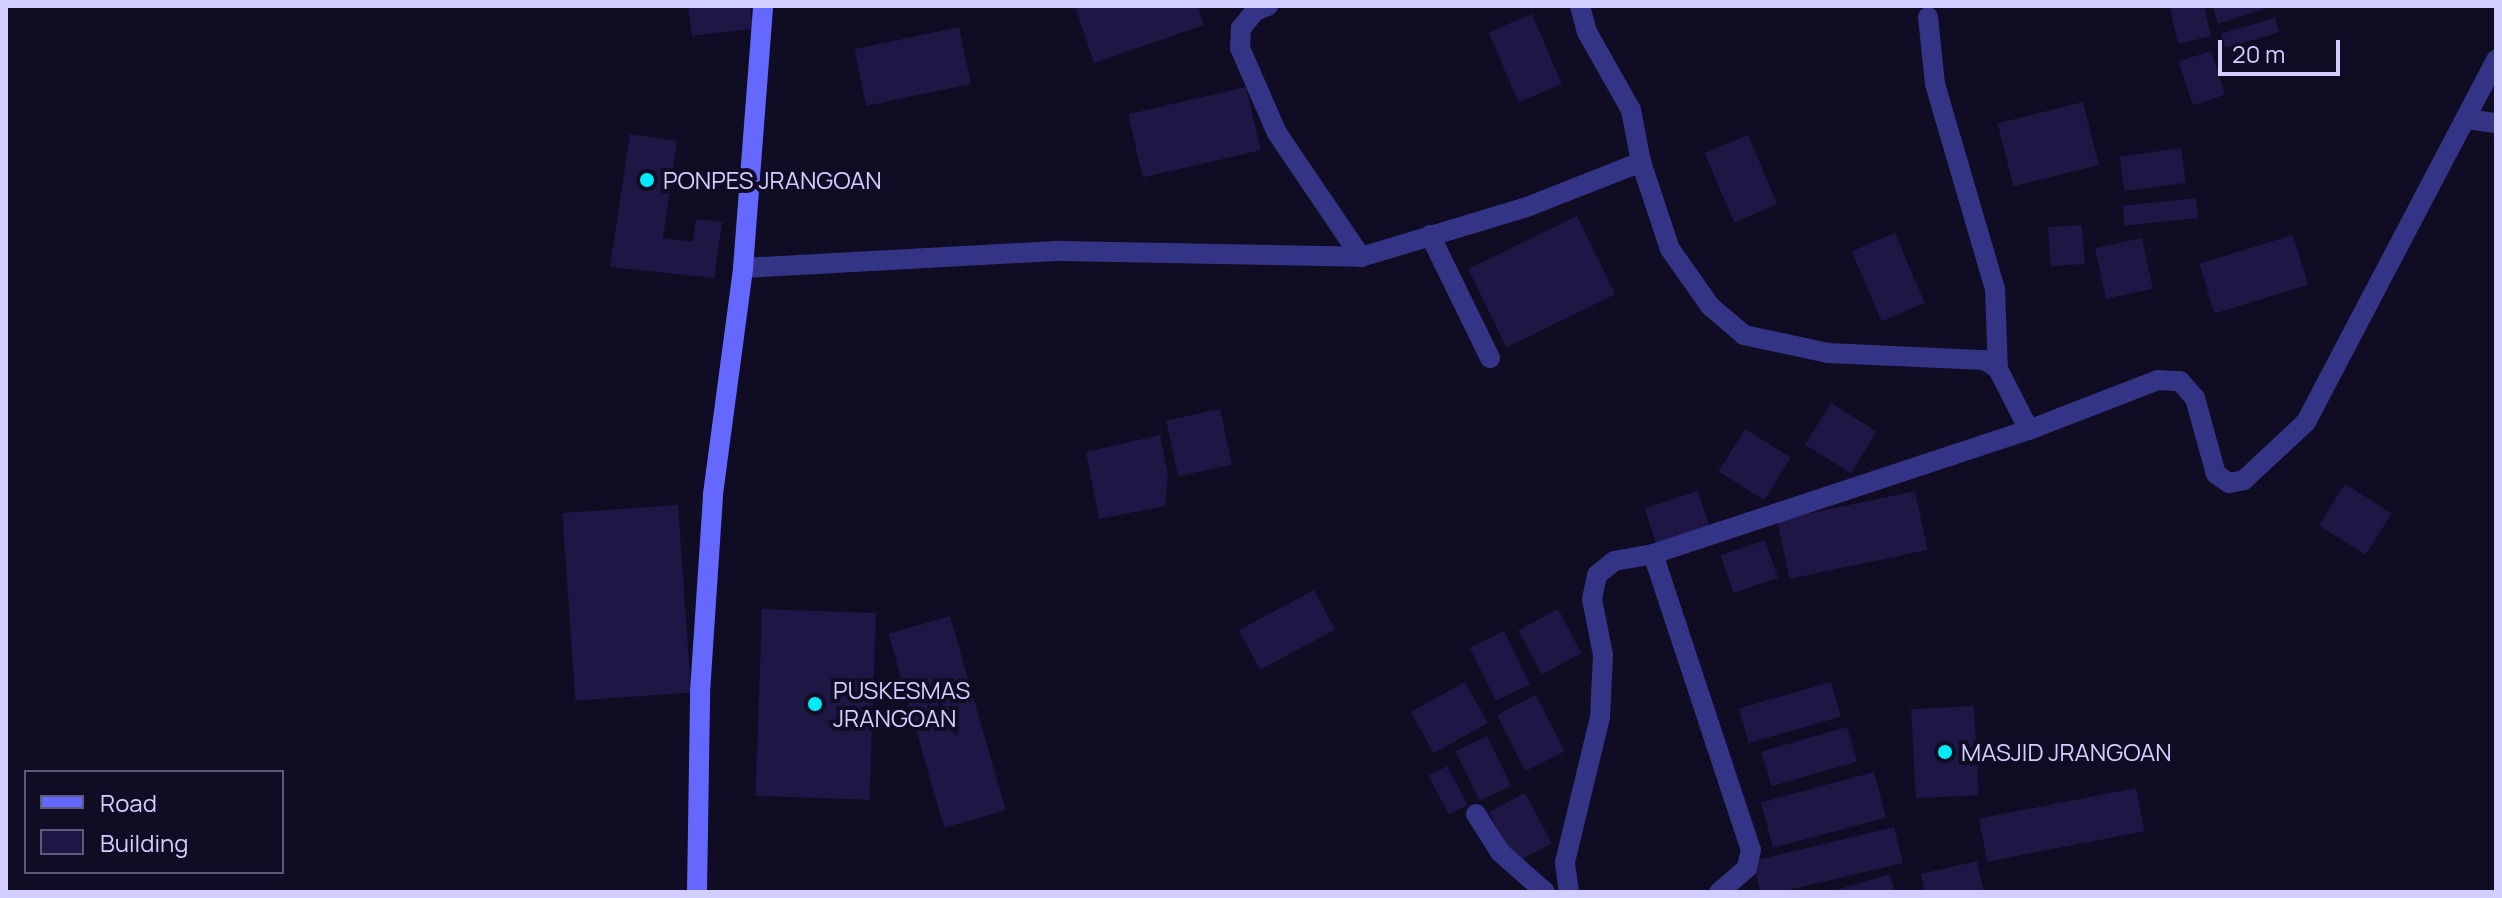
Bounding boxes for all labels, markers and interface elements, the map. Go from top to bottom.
scale bar [2222,24,2344,74]
text: 20 m [2232,37,2285,70]
place label: PONPES JRANGOAN [663,166,882,194]
marker: PONPES JRANGOAN [638,171,656,189]
place label: PUSKESMAS JRANGOAN [833,676,970,732]
marker: PUSKESMAS JRANGOAN [804,693,826,715]
place label: MASJID JRANGOAN [1961,738,2172,766]
marker: MASJID JRANGOAN [1936,743,1954,761]
legend [24,770,284,874]
text: Road [100,786,157,819]
text: Building [100,826,188,859]

